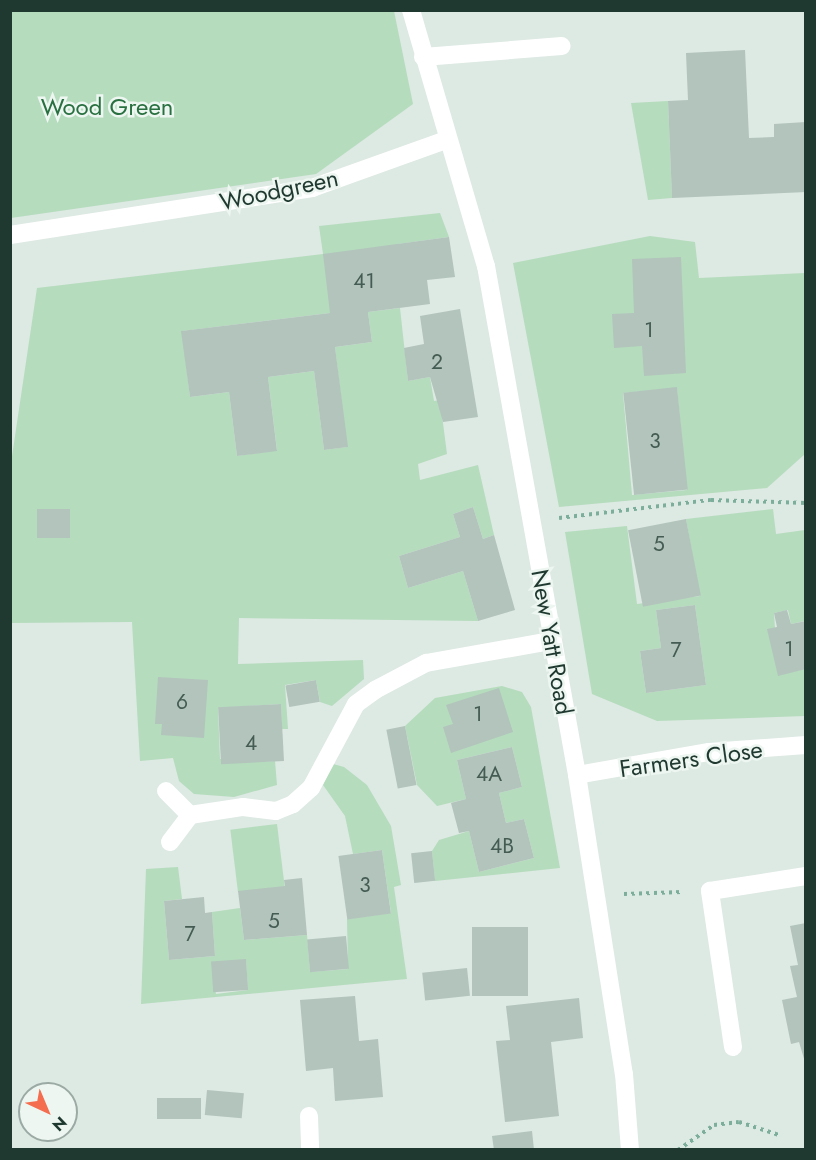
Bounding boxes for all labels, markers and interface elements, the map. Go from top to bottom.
park label: Wood Green [41,93,173,121]
street label: Woodgreen [217,163,341,217]
house number: 41 [353,268,375,294]
house number: 1 [644,317,654,343]
house number: 2 [431,349,443,375]
house number: 3 [649,428,661,454]
house number: 5 [653,531,665,557]
street label: New Yatt Road [525,567,579,717]
house number: 1 [784,636,794,662]
house number: 7 [670,637,682,663]
house number: 6 [176,689,188,715]
house number: 1 [473,701,483,727]
house number: 4 [245,730,257,756]
street label: Farmers Close [618,735,764,783]
house number: 4A [476,761,502,787]
house number: 4B [490,833,514,859]
house number: 3 [359,872,371,898]
house number: 5 [268,908,280,934]
house number: 7 [184,921,196,947]
north arrow [18,1082,78,1142]
text: N [47,1111,72,1137]

